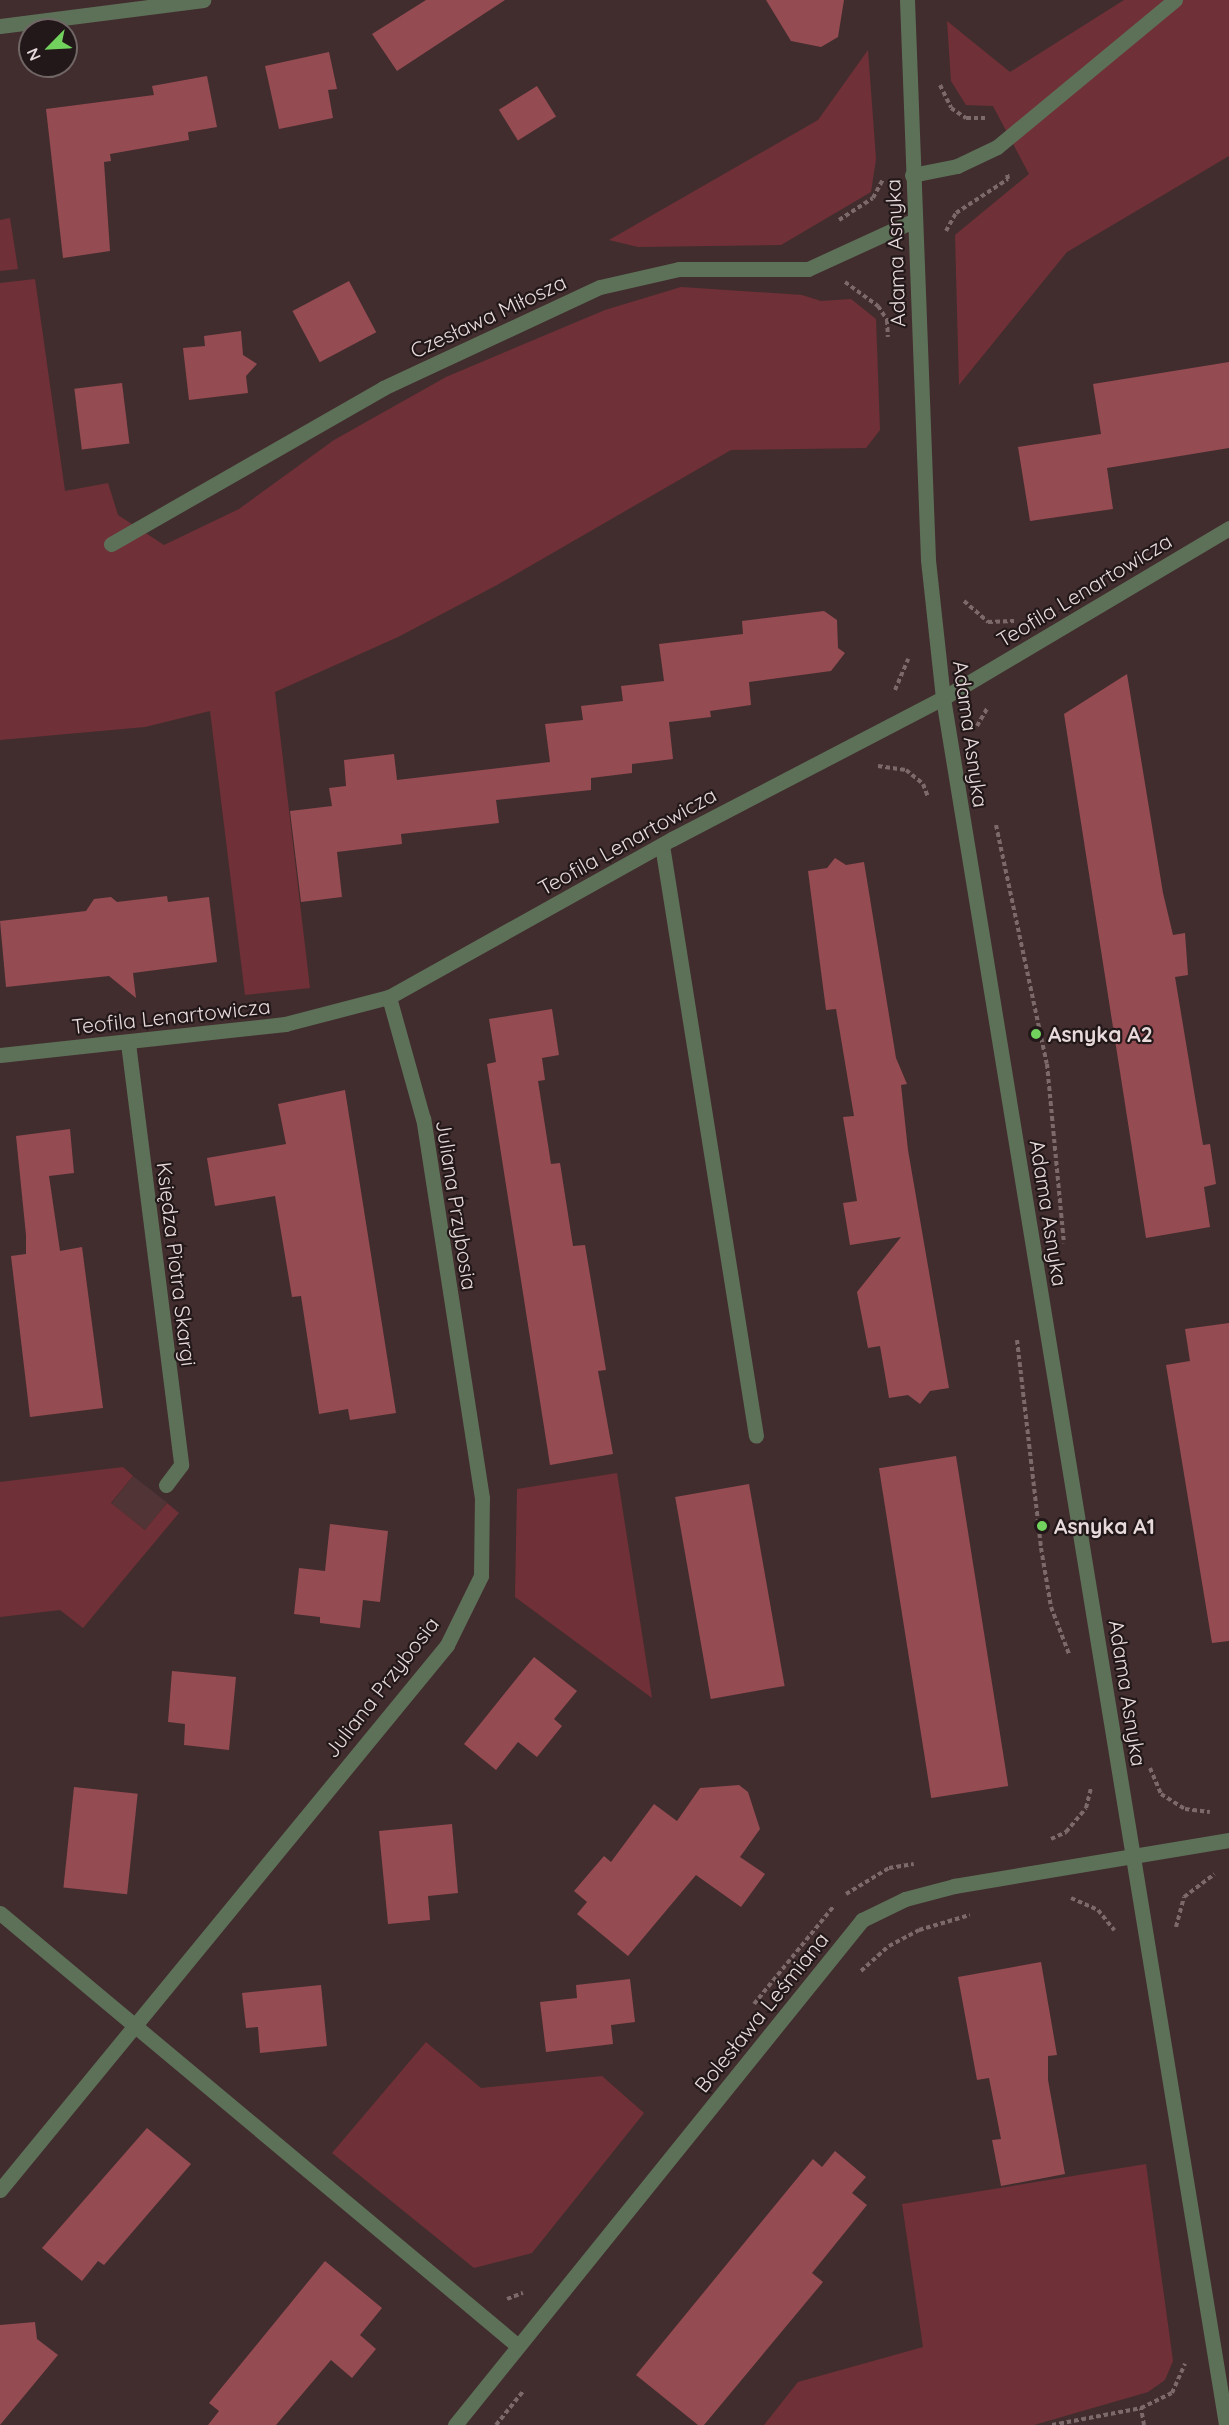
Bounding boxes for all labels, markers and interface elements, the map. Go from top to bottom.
north arrow [18,18,78,78]
text: N [22,45,45,64]
street label: Adama Asnyka [880,179,910,327]
street label: Czesława Miłosza [406,269,570,363]
street label: Teofila Lenartowicza [992,528,1176,652]
street label: Adama Asnyka [948,659,994,809]
street label: Teofila Lenartowicza [534,782,720,900]
street label: Teofila Lenartowicza [70,993,272,1039]
place label: Asnyka A2 [1048,1021,1153,1047]
marker: Asnyka A2 [1029,1027,1043,1041]
street label: Juliana Przybosia [431,1118,483,1292]
street label: Adama Asnyka [1025,1138,1073,1288]
street label: Księdza Piotra Skargi [152,1160,202,1368]
place label: Asnyka A1 [1054,1513,1155,1539]
marker: Asnyka A1 [1035,1519,1049,1533]
street label: Juliana Przybosia [318,1612,444,1762]
street label: Adama Asnyka [1104,1618,1152,1768]
street label: Bolesława Leśmiana [689,1927,833,2097]

